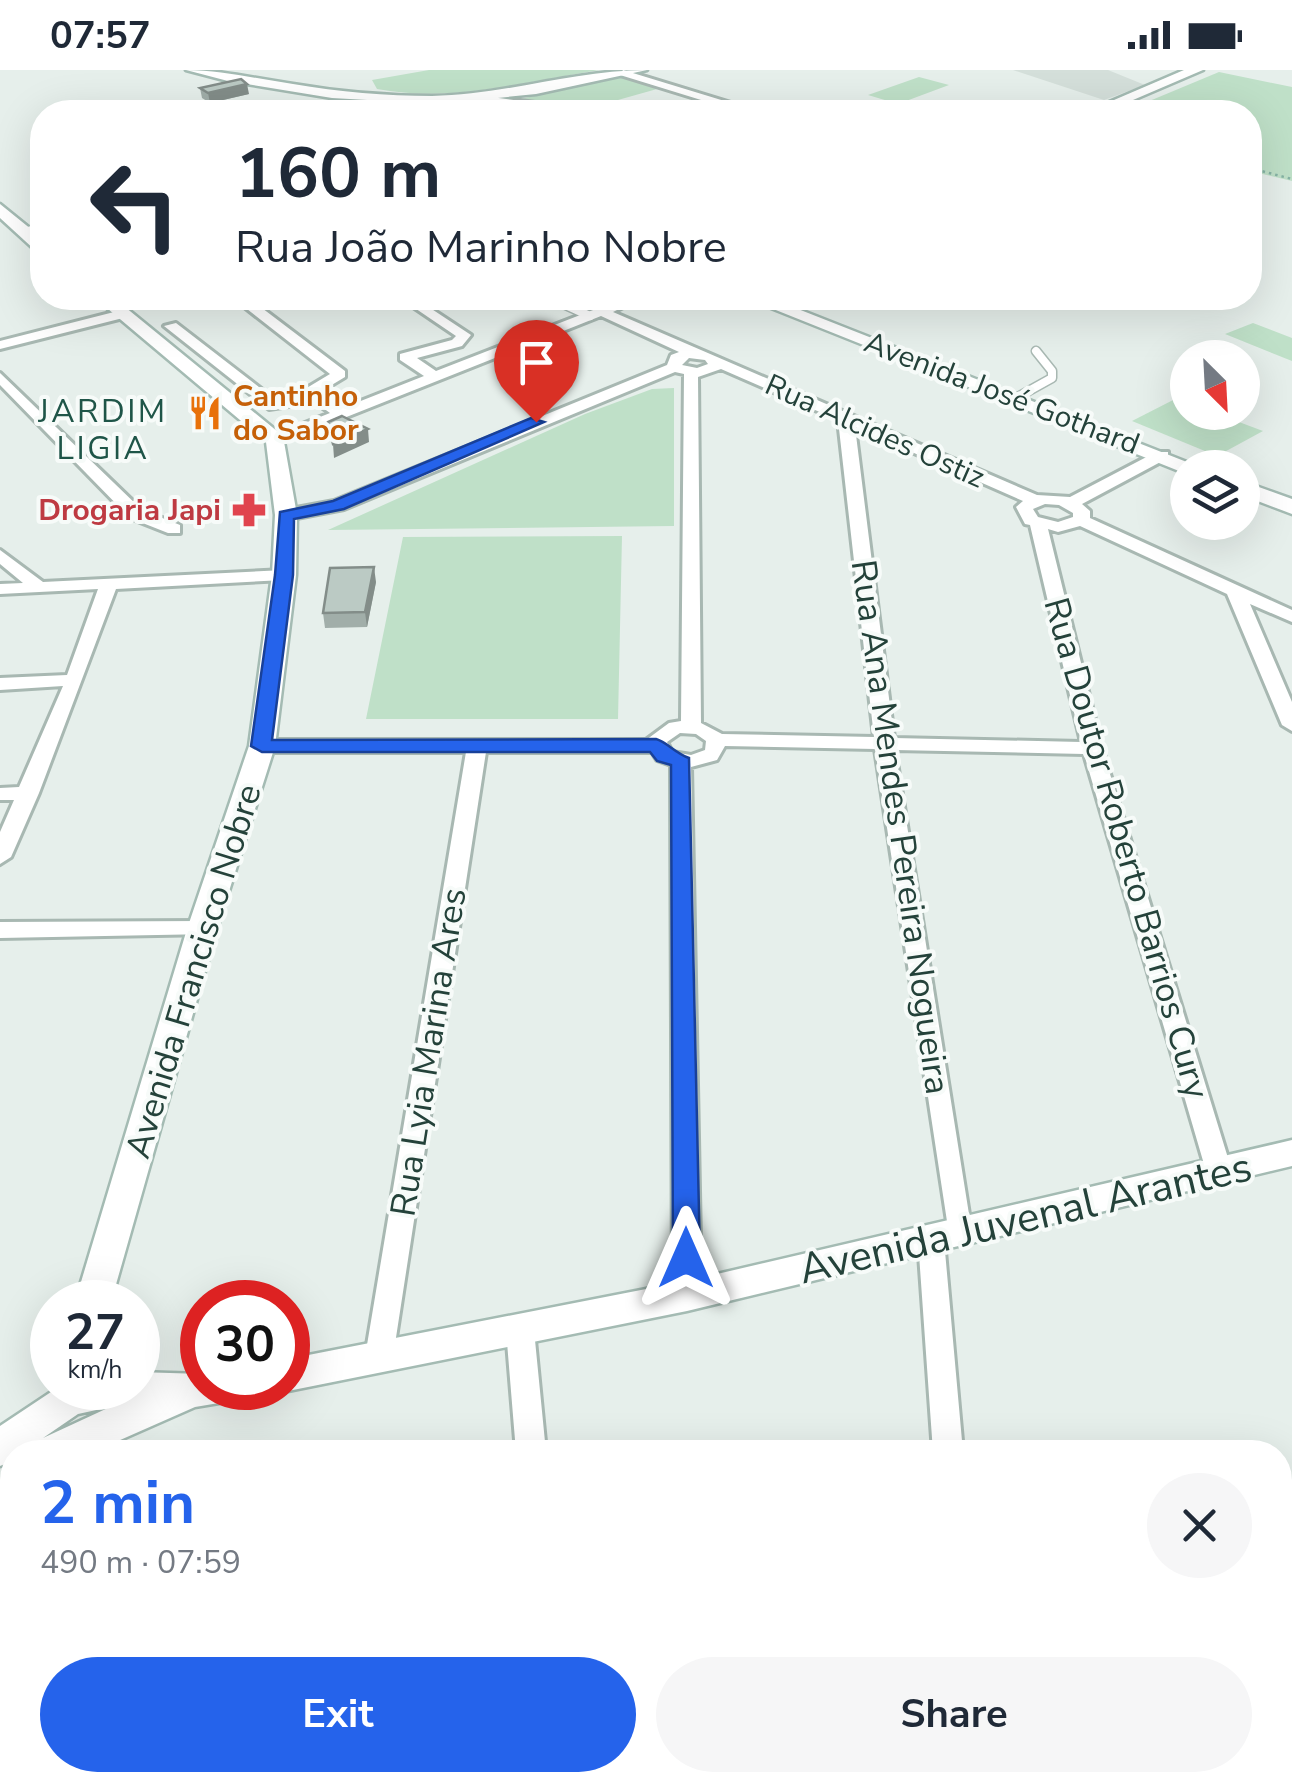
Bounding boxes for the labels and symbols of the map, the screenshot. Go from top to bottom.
pin [494,320,579,423]
street label: Avenida José Gothard [858,322,1145,465]
north arrow [1170,340,1260,430]
street label: Rua Alcides Ostiz [759,365,991,498]
place label: Cantinho do Sabor [233,376,359,451]
district label: JARDIM LIGIA [37,390,168,470]
restaurant icon: Cantinho do Sabor [186,394,224,432]
place label: Drogaria Japi [38,490,221,531]
pharmacy icon: Drogaria Japi [230,491,268,529]
street label: Rua Ana Mendes Pereira Nogueira [840,557,961,1097]
street label: Rua Doutor Roberto Barrios Cury [1032,592,1221,1104]
street label: Avenida Francisco Nobre [114,778,273,1164]
street label: Rua Lyia Marina Ares [379,885,478,1220]
street label: Avenida Juvenal Arantes [793,1139,1257,1298]
position arrow [634,1206,738,1310]
speed limit sign: 30 [180,1280,310,1410]

